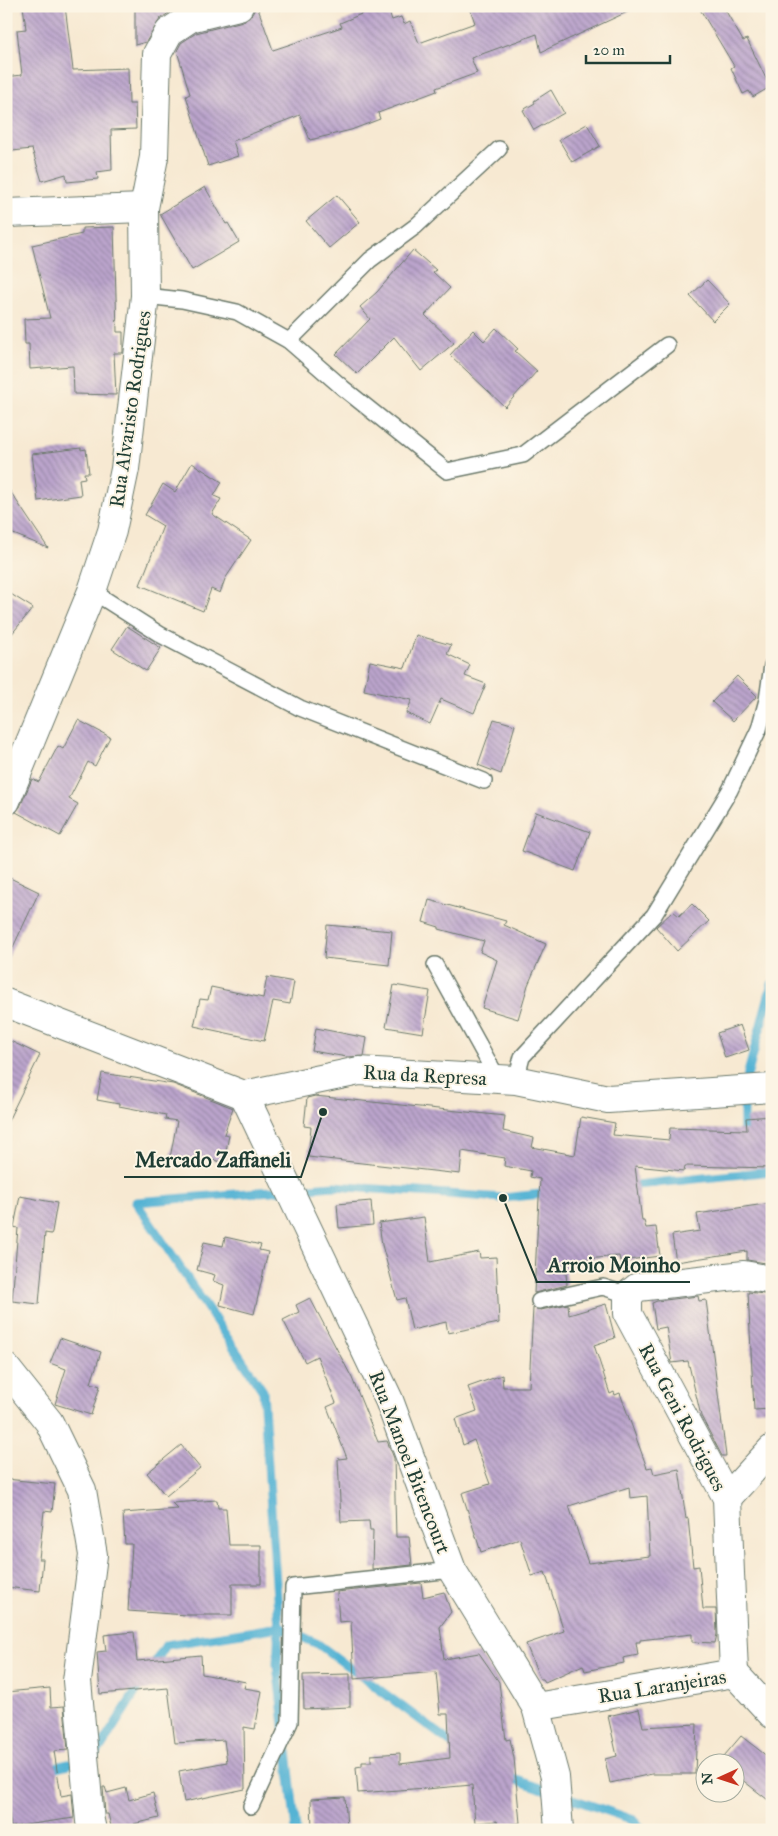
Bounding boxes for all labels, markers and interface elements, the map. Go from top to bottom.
scale bar [586,32,669,64]
text: 20 m [593,41,625,59]
street label: Rua Alvaristo Rodrigues [104,309,157,509]
street label: Rua da Represa [363,1060,488,1090]
callout: Mercado Zaffaneli [124,1141,301,1177]
text: Mercado Zaffaneli [135,1147,291,1173]
callout: Arroio Moinho [537,1246,690,1282]
text: Arroio Moinho [545,1252,681,1278]
street label: Rua Geni Rodrigues [633,1339,732,1495]
street label: Rua Manoel Bitencourt [364,1367,456,1557]
street label: Rua Laranjeiras [596,1664,728,1708]
north arrow [696,1754,746,1804]
text: N [699,1772,716,1785]

